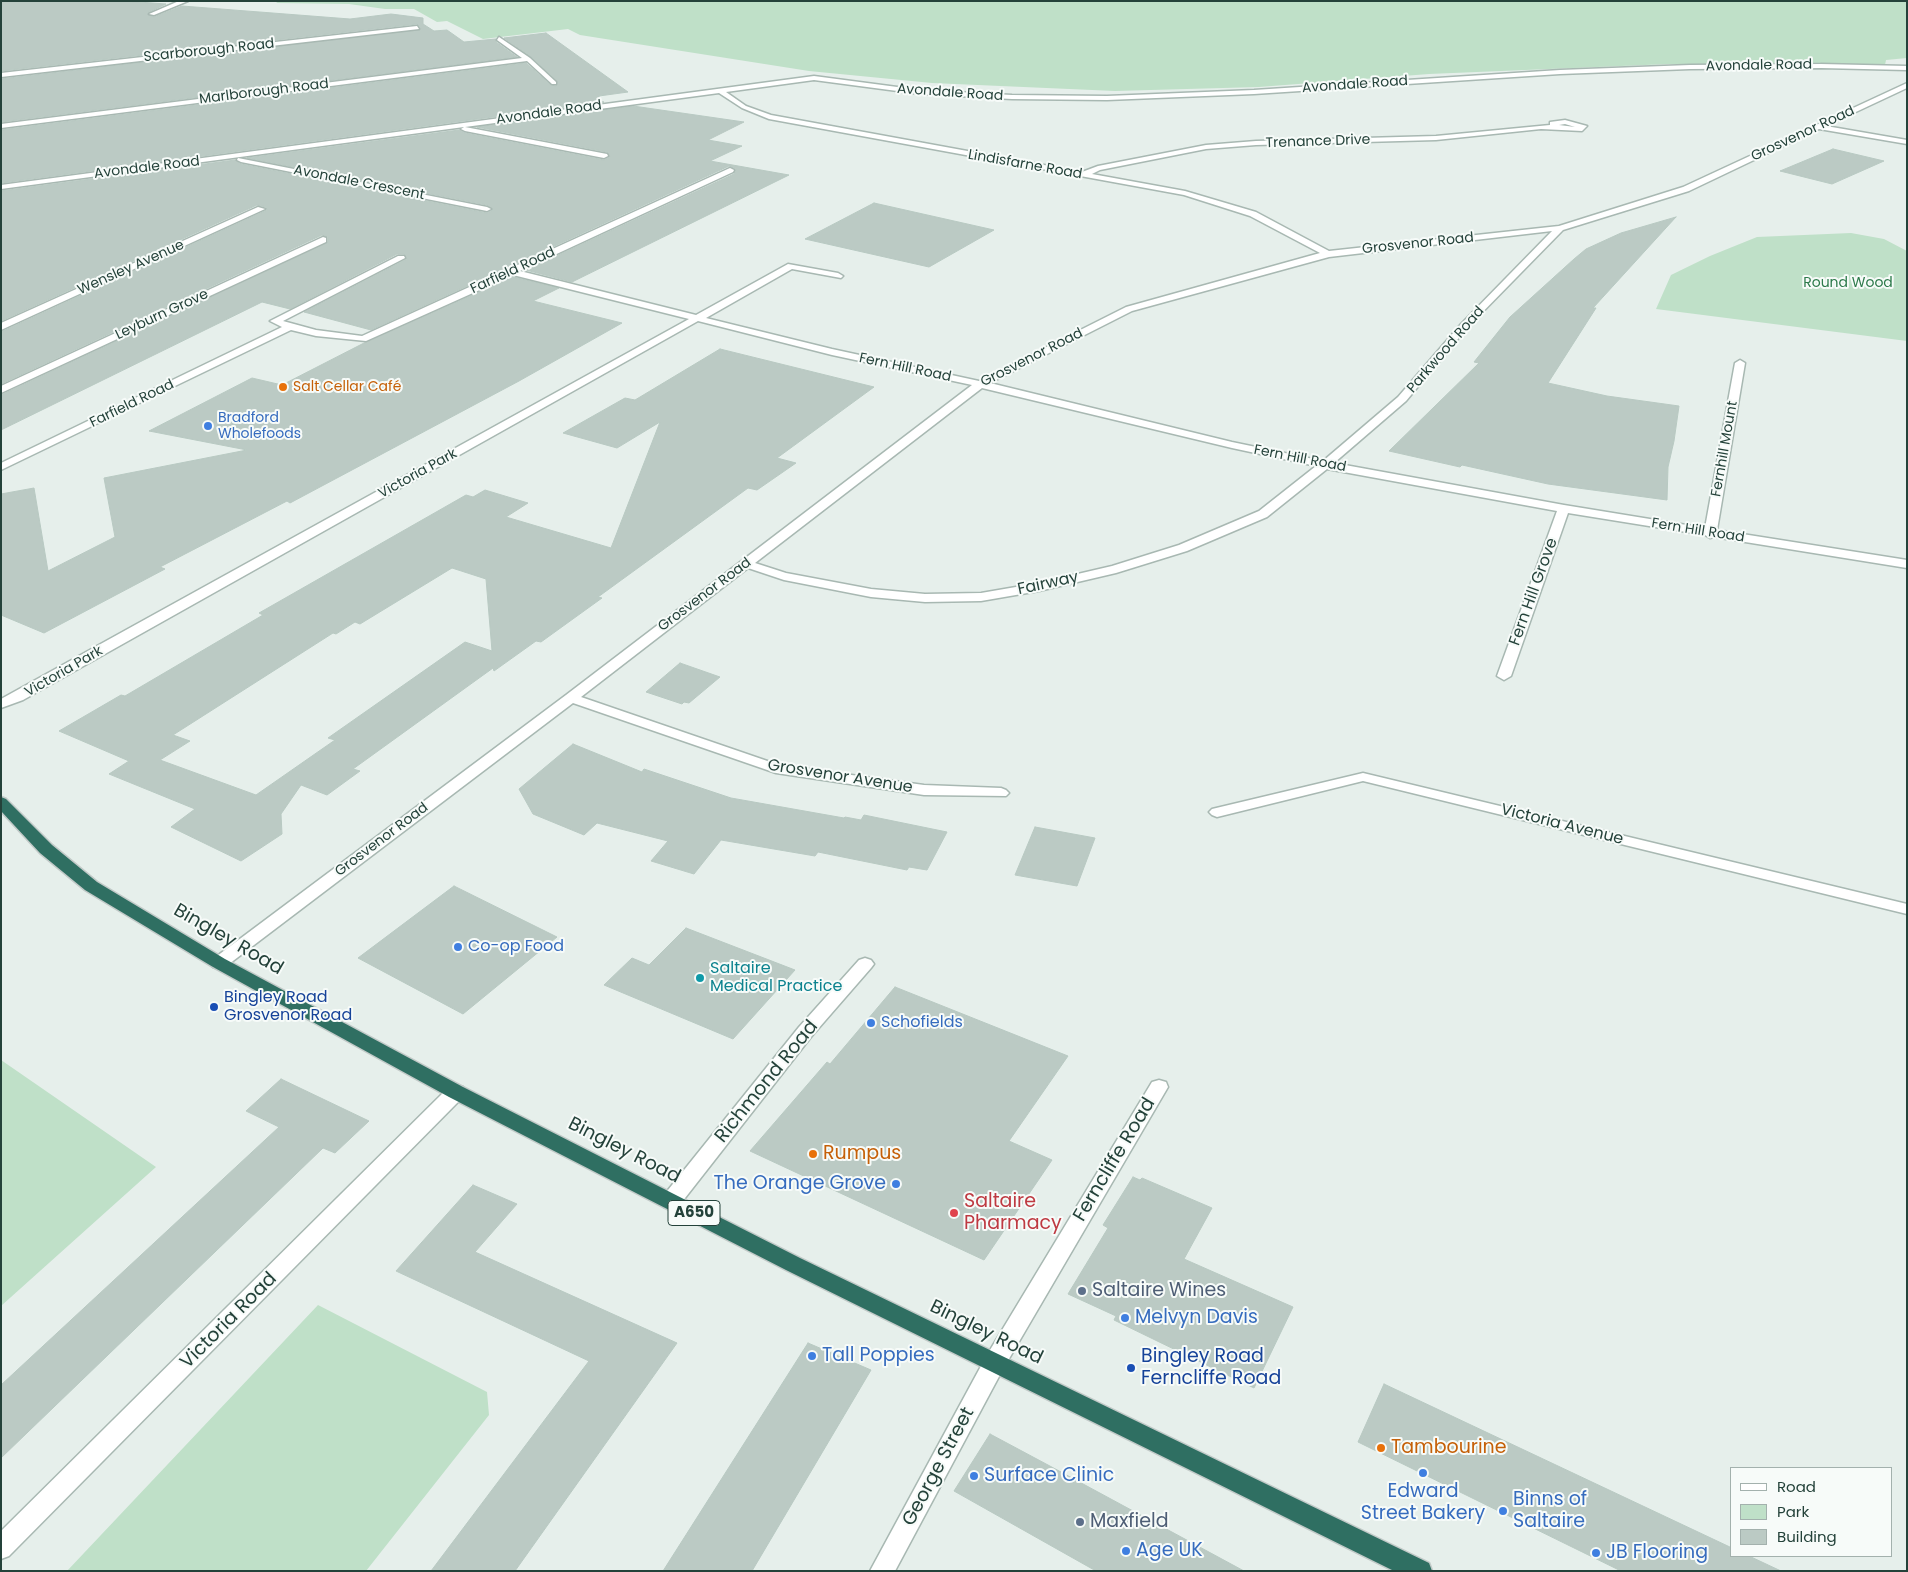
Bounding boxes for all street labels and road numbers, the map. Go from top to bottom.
street label: Scarborough Road [143,36,275,66]
street label: Avondale Road [1706,57,1812,75]
street label: Avondale Road [1301,73,1409,97]
street label: Marlborough Road [198,76,330,108]
street label: Avondale Road [896,81,1004,105]
street label: Avondale Road [495,97,603,129]
street label: Grosvenor Road [1749,103,1857,165]
street label: Trenance Drive [1265,132,1371,152]
street label: Lindisfarne Road [967,147,1083,183]
street label: Avondale Road [93,153,201,183]
street label: Avondale Crescent [292,162,426,204]
street label: Grosvenor Road [1361,230,1475,258]
street label: Wensley Avenue [75,237,187,299]
street label: Farfield Road [468,244,558,298]
street label: Leyburn Grove [113,286,211,344]
street label: Parkwood Road [1404,303,1488,397]
street label: Grosvenor Road [978,325,1086,391]
street label: Fern Hill Road [857,350,953,386]
street label: Farfield Road [87,376,177,432]
street label: Fernhill Mount [1708,400,1742,498]
street label: Fern Hill Road [1252,442,1348,476]
street label: Victoria Park [376,445,460,503]
street label: Fern Hill Road [1650,515,1746,547]
street label: Fern Hill Grove [1506,536,1562,648]
street label: Grosvenor Road [655,555,755,635]
street label: Fairway [1016,568,1080,600]
street label: Victoria Park [22,643,106,701]
street label: Grosvenor Avenue [766,756,914,798]
street label: Grosvenor Road [332,800,432,880]
street label: Victoria Avenue [1499,800,1625,850]
street label: Bingley Road [169,899,287,981]
street label: Richmond Road [711,1016,823,1148]
street label: Ferncliffe Road [1069,1094,1161,1226]
street label: Bingley Road [564,1113,684,1189]
road number: A650 [668,1200,720,1226]
street label: Victoria Road [176,1268,282,1374]
street label: Bingley Road [926,1296,1046,1370]
street label: George Street [898,1404,980,1530]

